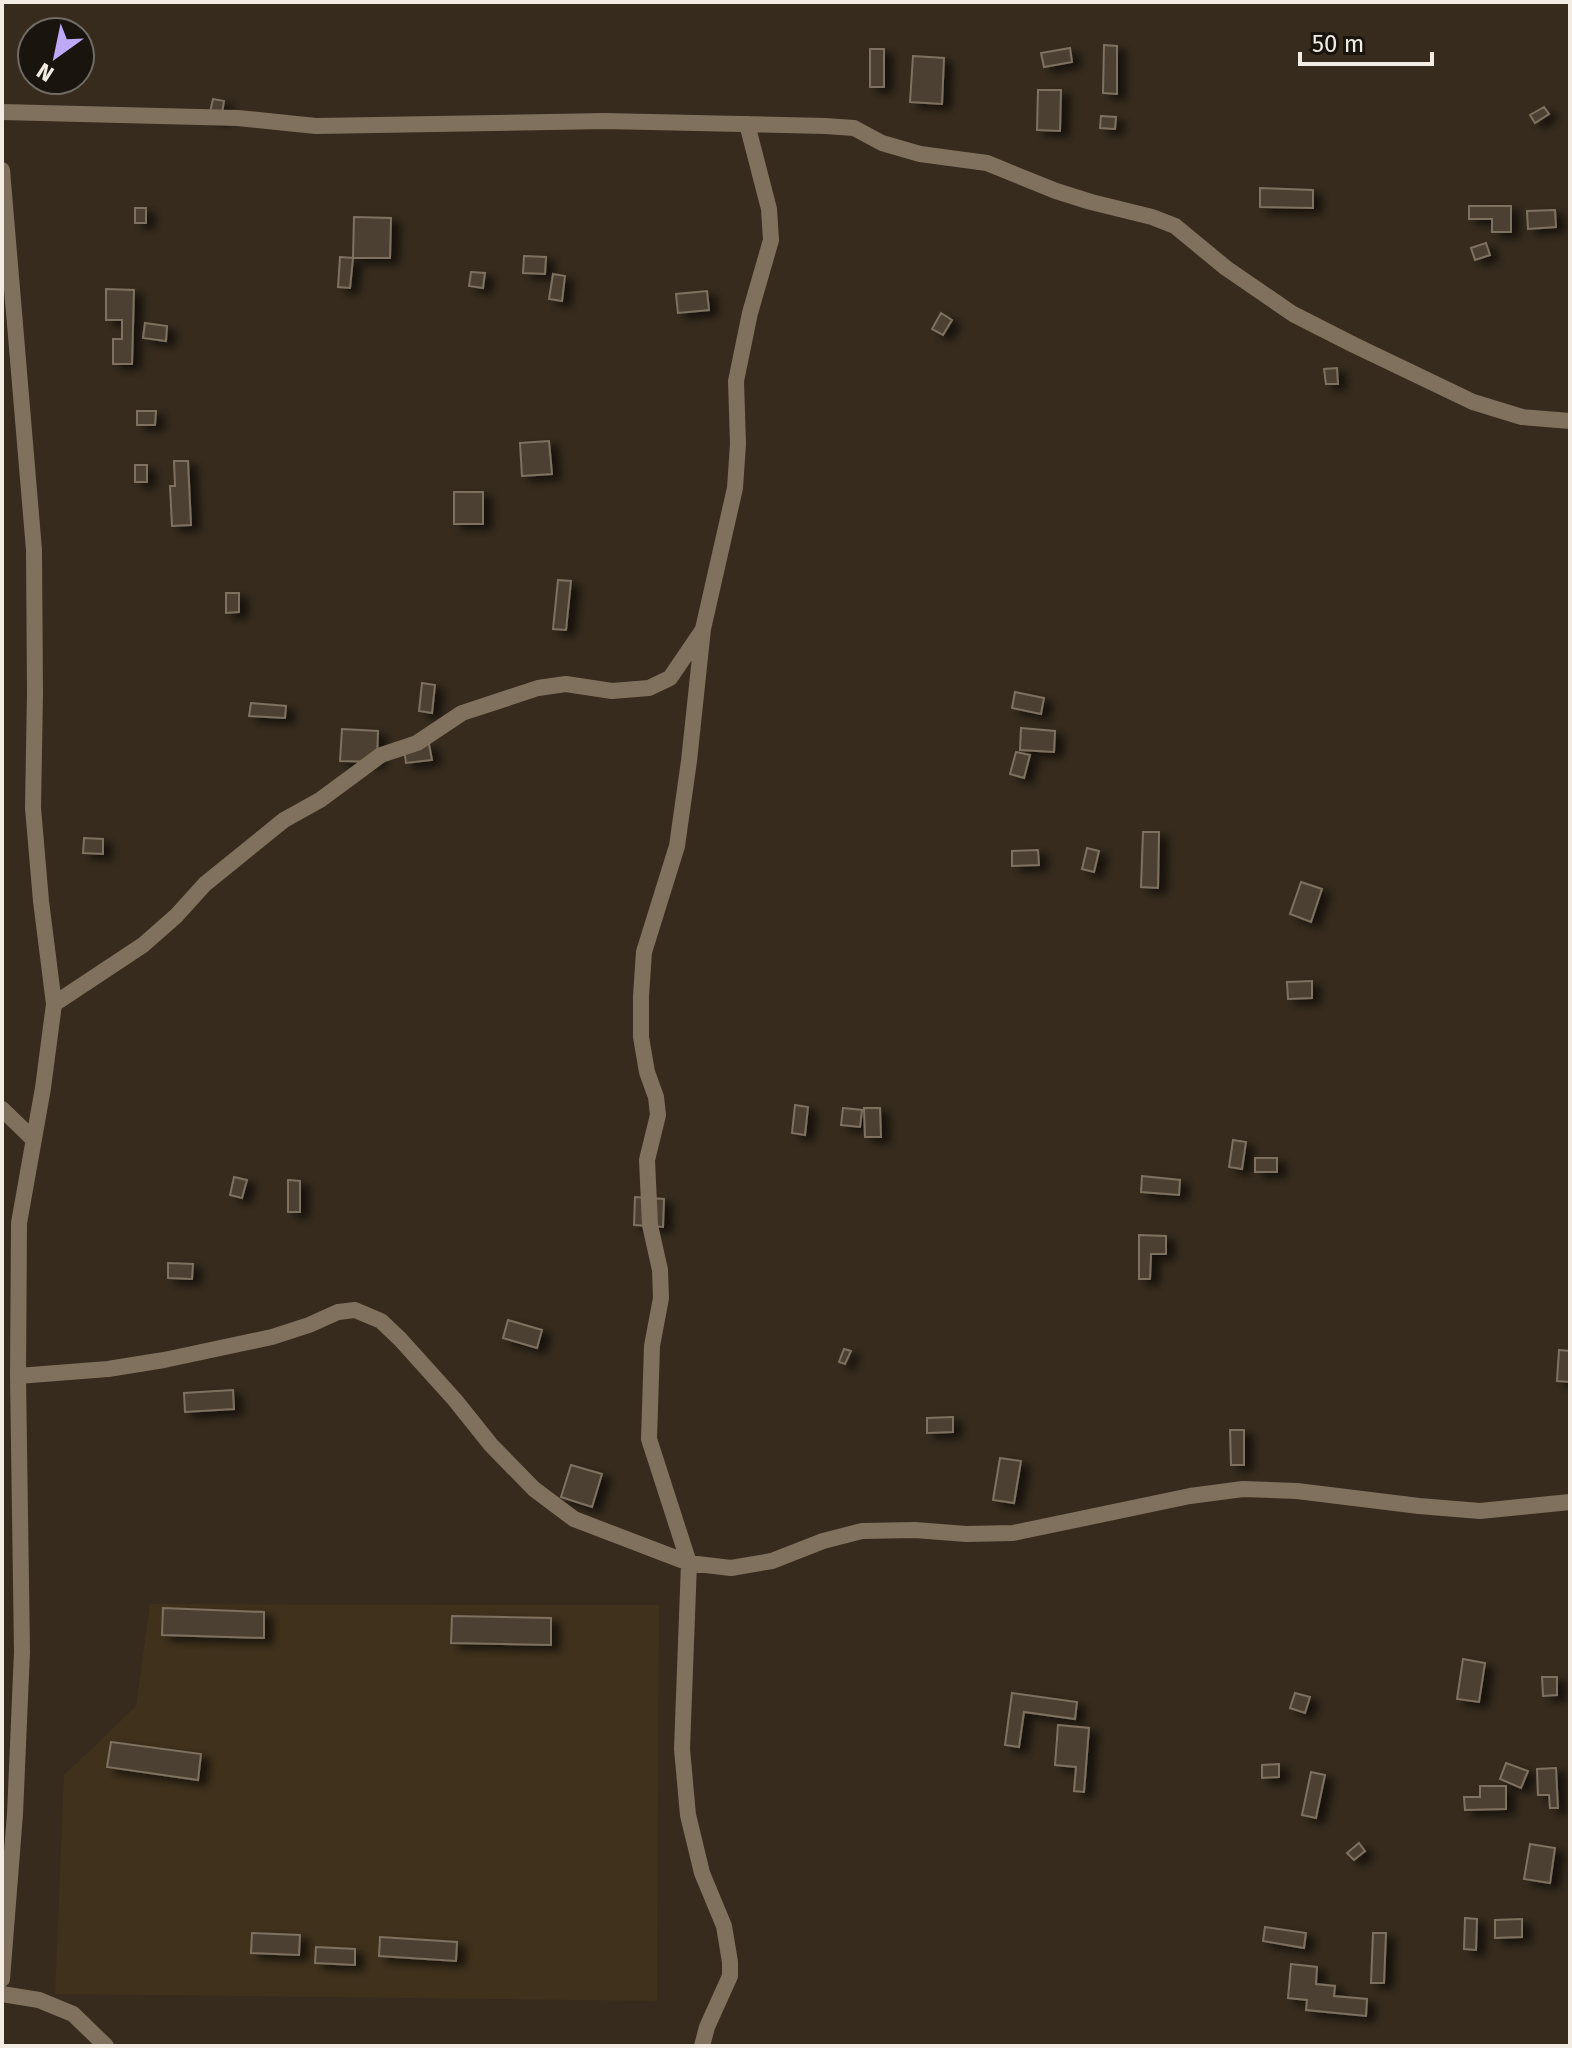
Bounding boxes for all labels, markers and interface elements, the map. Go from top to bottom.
north arrow [16,16,96,96]
scale bar [1300,16,1432,66]
text: 50 m [1312,30,1364,58]
text: N [32,57,59,88]

